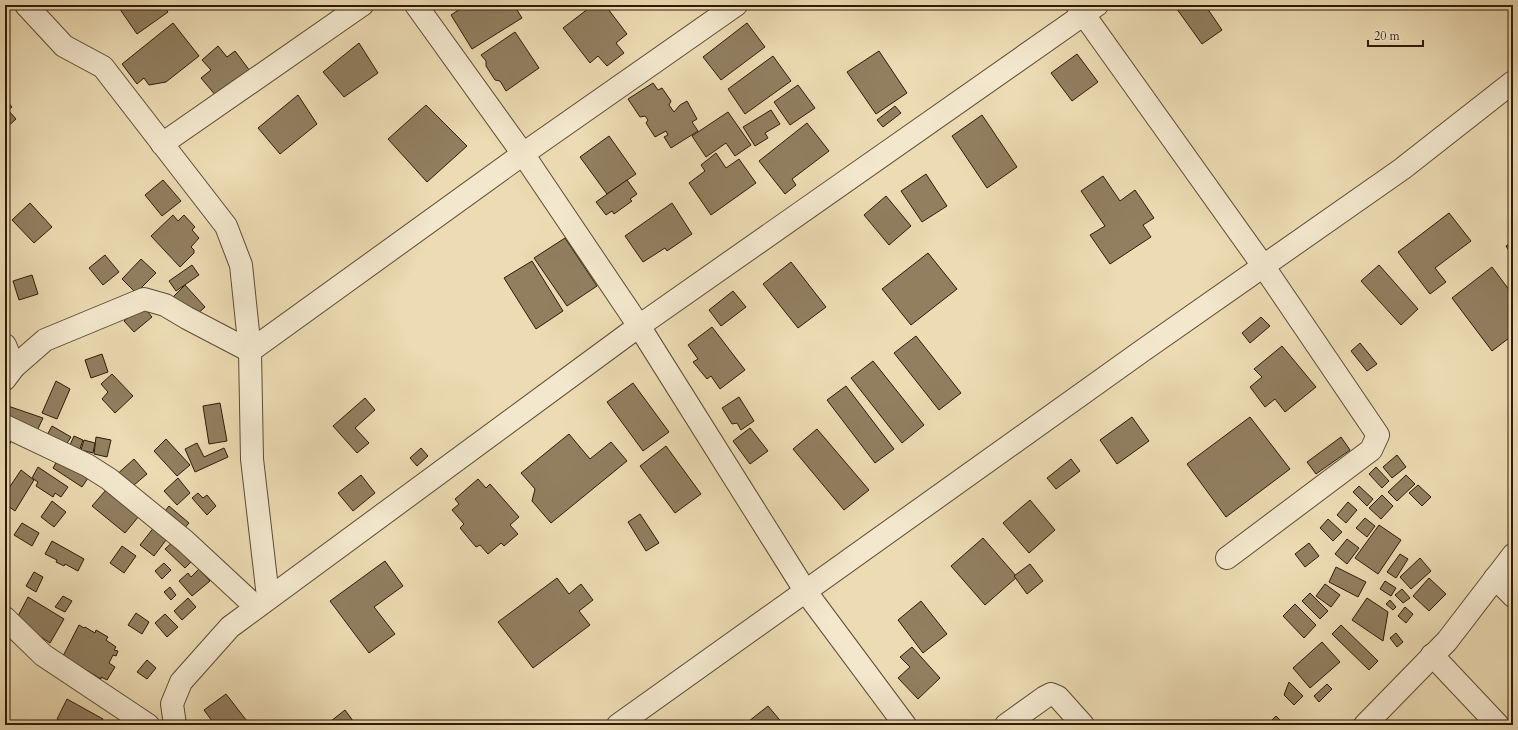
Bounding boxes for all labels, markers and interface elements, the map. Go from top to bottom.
scale bar [1368,22,1423,48]
text: 20 m [1374,28,1401,44]

